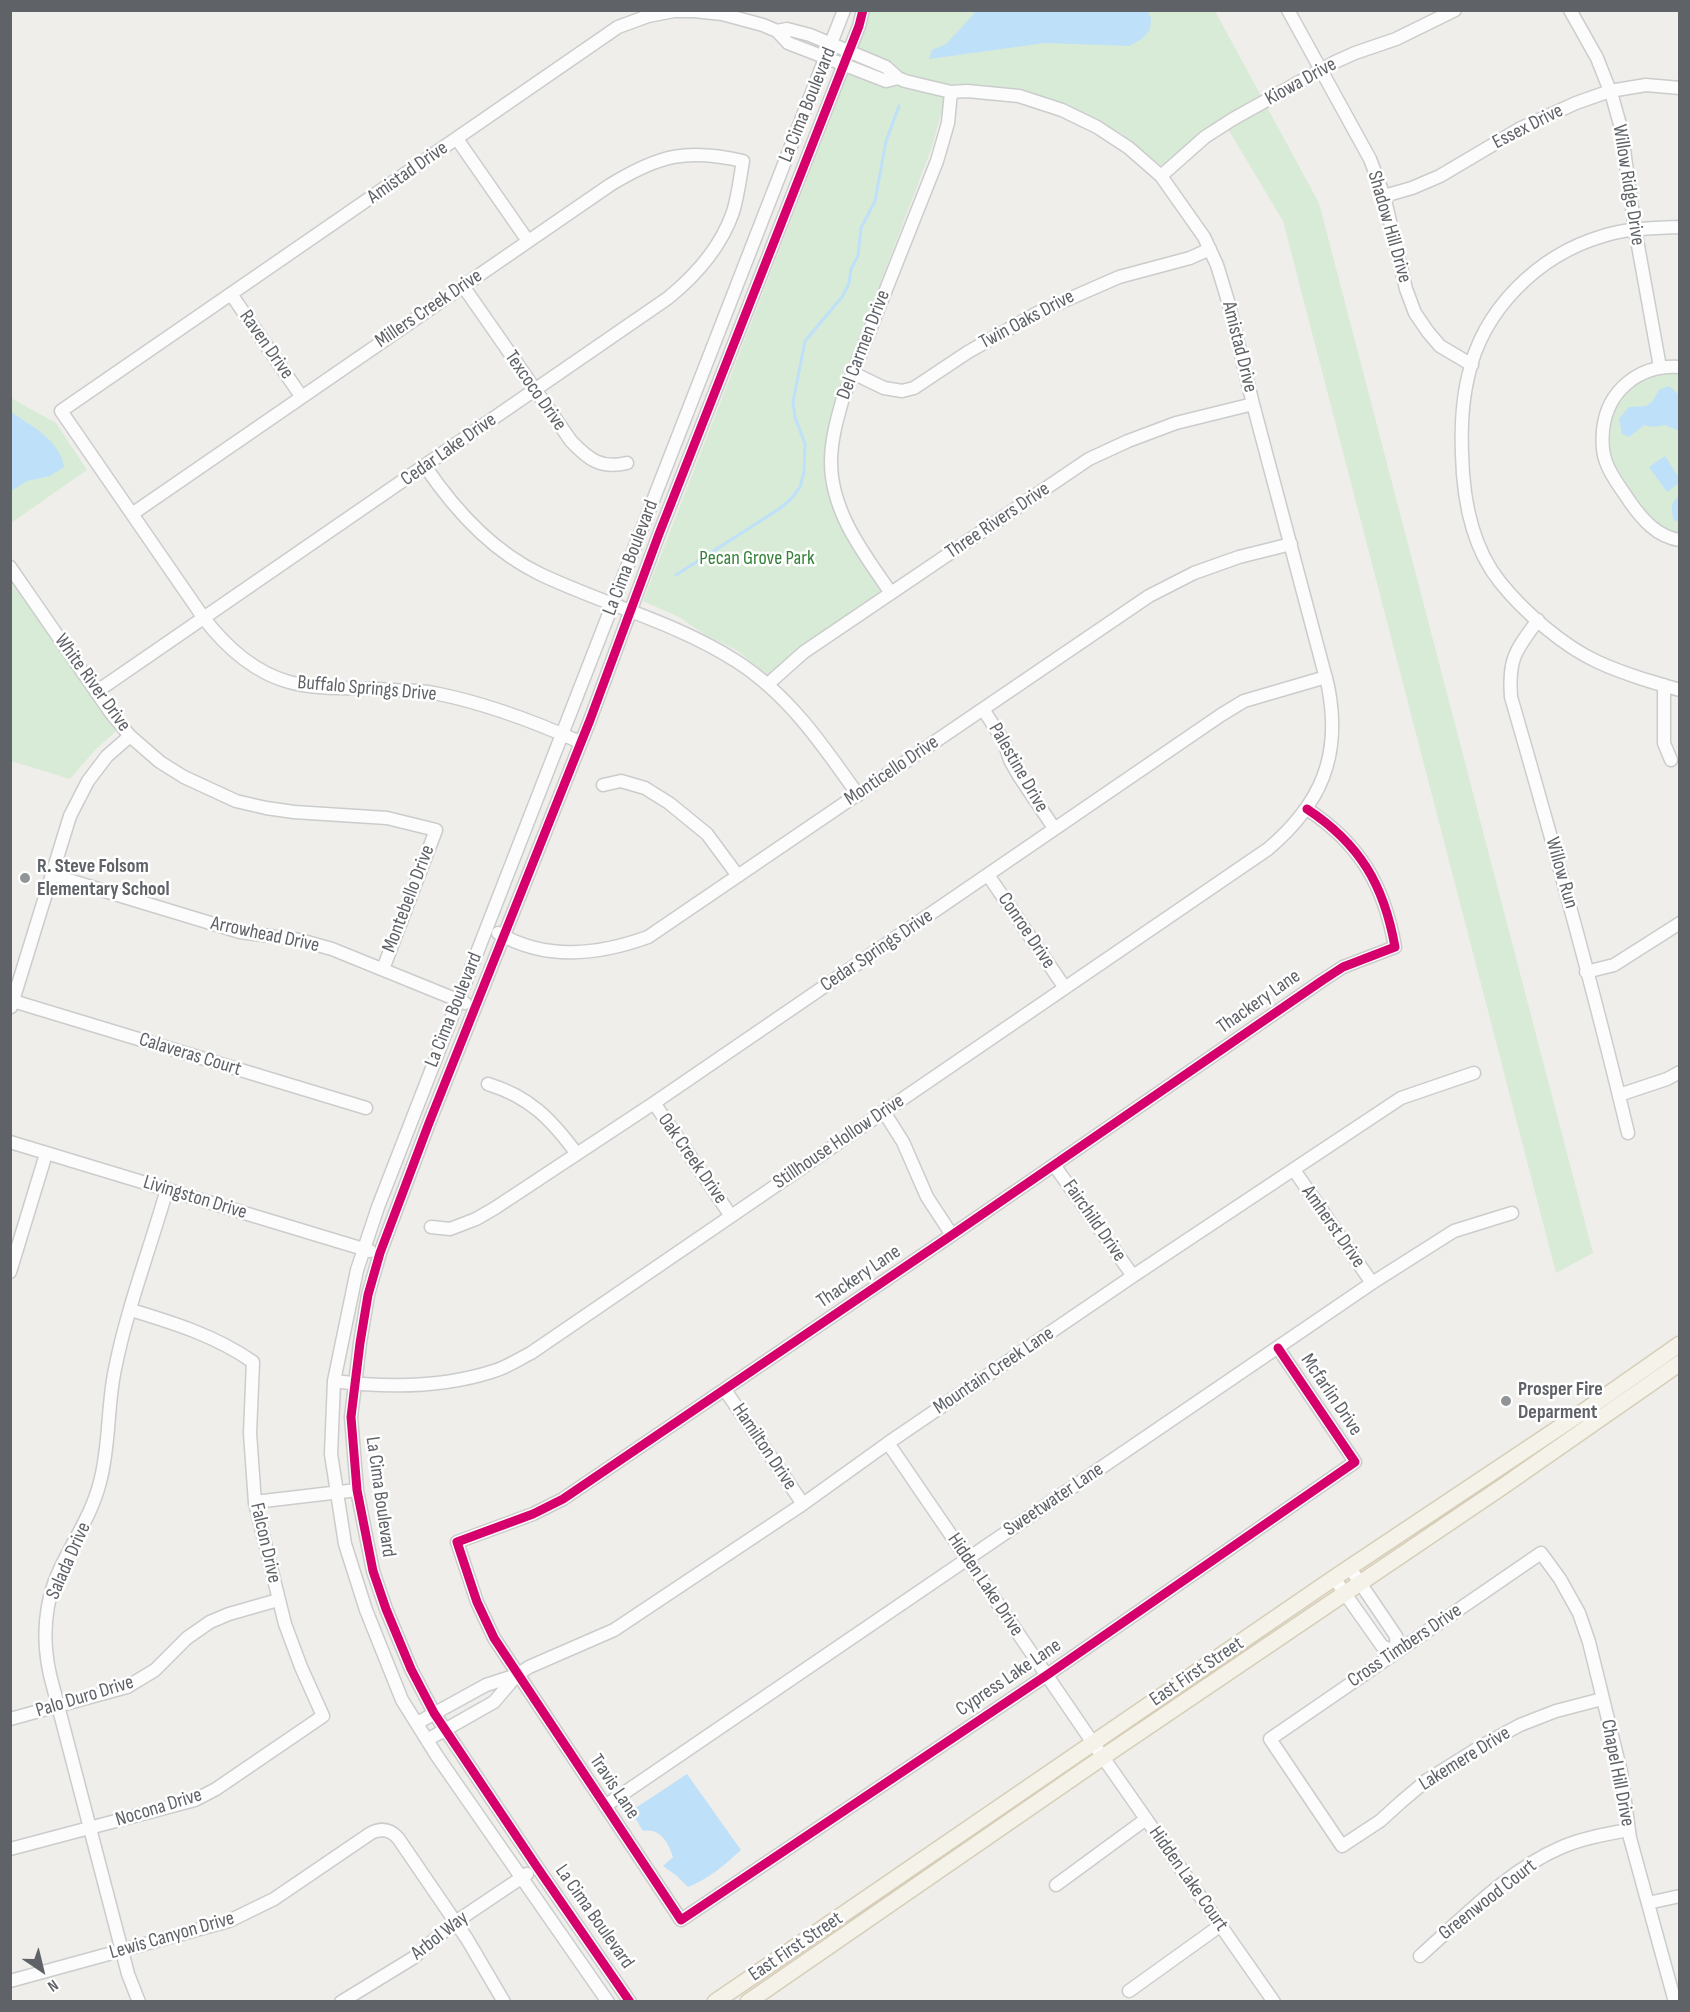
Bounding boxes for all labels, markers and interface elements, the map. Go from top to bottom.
street label: La Cima Boulevard [774,44,842,166]
street label: Kiowa Drive [1261,53,1341,111]
street label: Essex Drive [1489,99,1567,155]
street label: Willow Ridge Drive [1607,123,1649,247]
street label: Amistad Drive [363,137,453,209]
street label: Shadow Hill Drive [1362,168,1416,286]
street label: Millers Creek Drive [371,264,487,354]
street label: Twin Oaks Drive [975,285,1079,355]
street label: Del Carmen Drive [832,287,896,403]
street label: Amistad Drive [1216,299,1262,395]
street label: Raven Drive [234,306,298,384]
street label: Texcoco Drive [499,346,571,436]
street label: Cedar Lake Drive [397,408,501,492]
street label: Three Rivers Drive [941,477,1055,565]
street label: La Cima Boulevard [598,497,664,619]
park label: Pecan Grove Park [699,547,815,571]
street label: White River Drive [49,629,135,737]
street label: Buffalo Springs Drive [296,671,438,707]
street label: Palestine Drive [983,719,1053,817]
street label: Monticello Drive [840,731,944,811]
street label: Willow Run [1539,835,1583,911]
street label: Montebello Drive [378,842,440,956]
place label: R. Steve Folsom Elementary School [37,855,170,902]
marker: R. Steve Folsom Elementary School [18,871,32,885]
street label: Conroe Drive [992,889,1060,973]
street label: Cedar Springs Drive [816,905,938,997]
street label: Arrowhead Drive [209,912,321,958]
street label: La Cima Boulevard [420,949,488,1071]
street label: Thackery Lane [1213,965,1305,1039]
street label: Calaveras Court [136,1028,244,1082]
street label: Stillhouse Hollow Drive [769,1089,909,1195]
street label: Oak Creek Drive [652,1109,732,1209]
street label: Livingston Drive [140,1171,250,1225]
street label: Fairchild Drive [1057,1175,1131,1267]
street label: Amherst Drive [1296,1181,1370,1273]
street label: Thackery Lane [812,1240,906,1314]
street label: Mountain Creek Lane [929,1322,1059,1420]
street label: Mcfarlin Drive [1295,1350,1367,1440]
place label: Prosper Fire Deparment [1518,1378,1603,1425]
marker: Prosper Fire Deparment [1499,1394,1513,1408]
street label: Hamilton Drive [726,1399,802,1495]
street label: La Cima Boulevard [360,1435,400,1559]
street label: Sweetwater Lane [1000,1458,1108,1542]
street label: Falcon Drive [244,1501,286,1585]
street label: Salada Drive [41,1519,97,1603]
street label: Hidden Lake Drive [942,1529,1028,1641]
street label: Cross Timbers Drive [1343,1599,1467,1693]
street label: East First Street [1146,1632,1248,1712]
street label: Cypress Lake Lane [952,1634,1066,1722]
street label: Palo Duro Drive [33,1671,137,1723]
street label: Chapel Hill Drive [1595,1717,1639,1829]
street label: Lakemere Drive [1415,1722,1515,1796]
street label: Travis Lane [584,1750,644,1824]
street label: Nocona Drive [113,1784,205,1832]
street label: Hidden Lake Court [1143,1822,1233,1936]
street label: Greenwood Court [1434,1854,1542,1946]
street label: La Cima Boulevard [549,1860,639,1974]
street label: Arbol Way [407,1906,473,1966]
street label: Lewis Canyon Drive [107,1907,237,1965]
street label: East First Street [745,1907,847,1987]
north arrow [12,1940,72,2000]
text: N [44,1975,62,1995]

